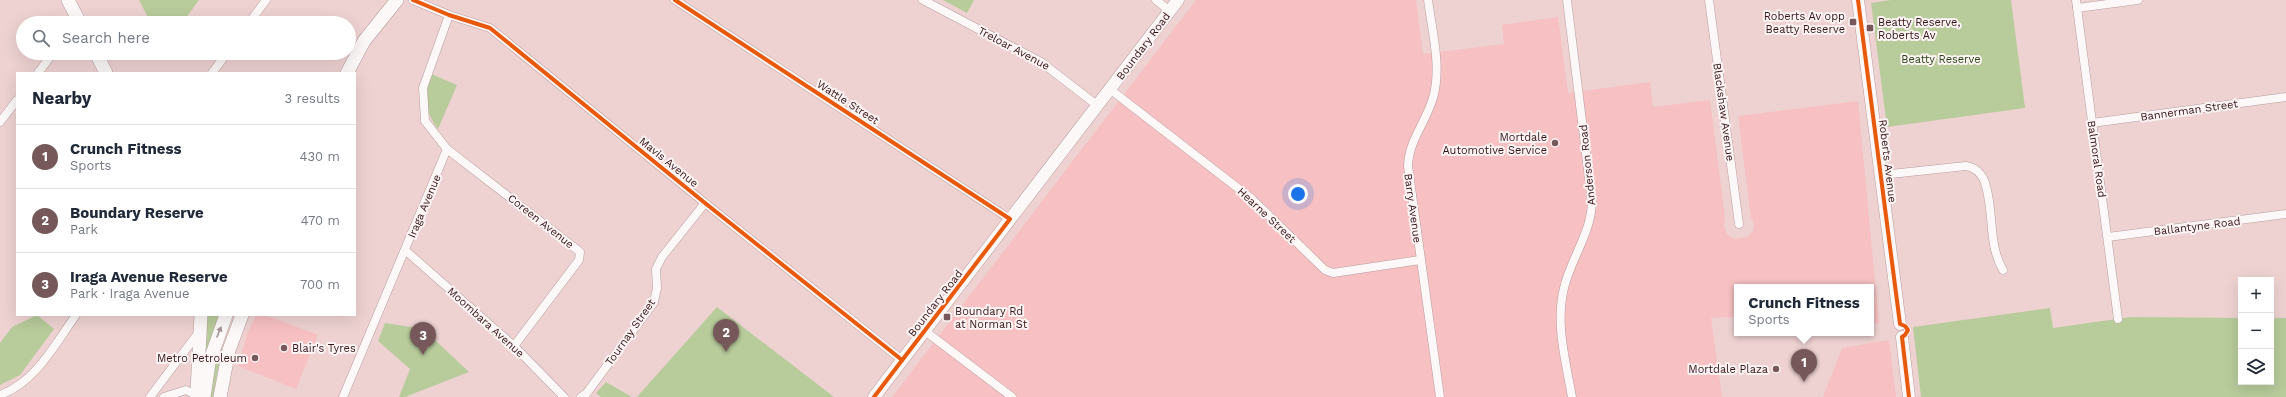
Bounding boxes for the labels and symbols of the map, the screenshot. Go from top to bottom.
street label: Boundary Road [1114,10,1173,83]
place label: Roberts Av opp Beatty Reserve [1764,10,1845,36]
place label: Beatty Reserve, Roberts Av [1878,16,1960,42]
marker: Roberts Av opp Beatty Reserve [1848,17,1858,27]
marker: Beatty Reserve, Roberts Av [1865,23,1875,33]
street label: Treloar Avenue [976,24,1052,73]
park label: Beatty Reserve [1901,53,1981,66]
street label: Blackshaw Avenue [1710,62,1737,162]
street label: Wattle Street [814,78,881,127]
street label: Bannerman Street [2140,97,2239,124]
street label: Roberts Avenue [1876,119,1899,203]
street label: Balmoral Road [2085,120,2108,199]
street label: Anderson Road [1577,124,1598,206]
place label: Mortdale Automotive Service [1442,131,1547,157]
street label: Mavis Avenue [637,135,701,190]
marker: Mortdale Automotive Service [1550,138,1560,148]
street label: Iraga Avenue [405,172,444,240]
street label: Barry Avenue [1401,172,1424,244]
your location [1288,184,1308,204]
street label: Hearne Street [1235,185,1299,246]
street label: Coreen Avenue [505,192,576,251]
street label: Ballantyne Road [2153,215,2241,238]
street label: Boundary Road [905,267,965,339]
street label: Moombara Avenue [445,285,527,360]
street label: Tournay Street [603,296,658,368]
place label: Boundary Rd at Norman St [955,305,1028,331]
marker: Boundary Rd at Norman St [942,312,952,322]
pin: 2 [713,319,739,352]
pin: 3 [410,322,436,355]
one-way arrow [216,326,222,338]
place label: Blair's Tyres [292,342,356,355]
marker: Blair's Tyres [279,343,289,353]
pin: 1 [1791,349,1817,382]
place label: Metro Petroleum [157,352,247,365]
marker: Metro Petroleum [250,353,260,363]
place label: Mortdale Plaza [1688,363,1768,376]
marker: Mortdale Plaza [1771,364,1781,374]

